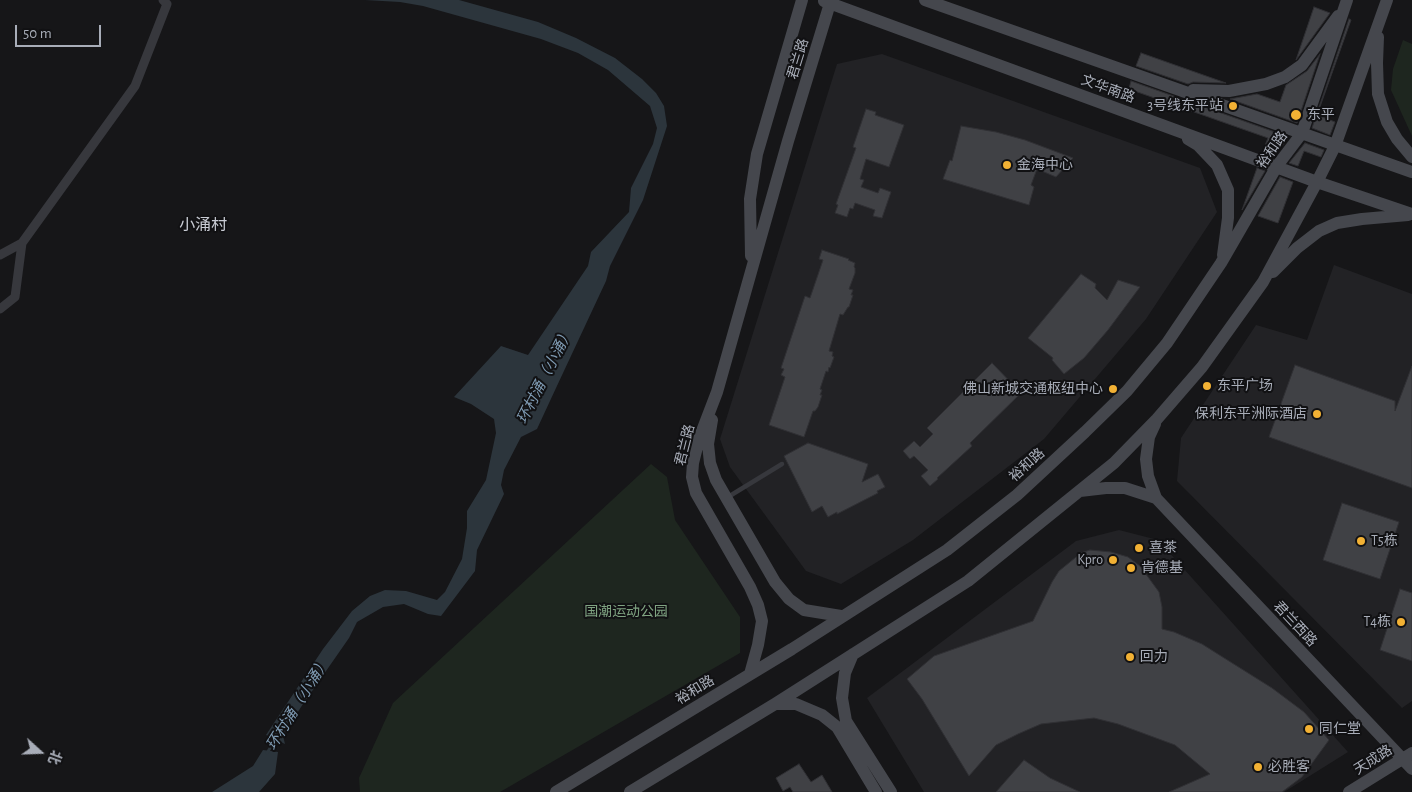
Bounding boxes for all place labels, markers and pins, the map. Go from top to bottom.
place label: 3号线东平站 [1147,98,1223,114]
marker: 3号线东平站 [1227,100,1239,112]
place label: 东平 [1307,107,1335,123]
marker: 东平 [1289,108,1303,122]
place label: 金海中心 [1017,157,1073,173]
marker: 金海中心 [1001,159,1013,171]
place label: 东平广场 [1217,378,1273,394]
marker: 东平广场 [1201,380,1213,392]
place label: 佛山新城交通枢纽中心 [963,381,1103,397]
marker: 佛山新城交通枢纽中心 [1107,383,1119,395]
place label: 保利东平洲际酒店 [1195,406,1307,422]
marker: 保利东平洲际酒店 [1311,408,1323,420]
place label: T5栋 [1371,533,1398,549]
marker: T5栋 [1355,535,1367,547]
place label: 喜茶 [1149,540,1177,556]
marker: 喜茶 [1133,542,1145,554]
place label: Kpro [1077,552,1103,568]
marker: Kpro [1107,554,1119,566]
place label: 肯德基 [1141,560,1183,576]
marker: 肯德基 [1125,562,1137,574]
place label: T4栋 [1363,614,1391,630]
marker: T4栋 [1395,616,1407,628]
place label: 回力 [1140,649,1168,665]
marker: 回力 [1124,651,1136,663]
place label: 同仁堂 [1319,721,1361,737]
marker: 同仁堂 [1303,723,1315,735]
place label: 必胜客 [1268,759,1310,775]
marker: 必胜客 [1252,761,1264,773]

